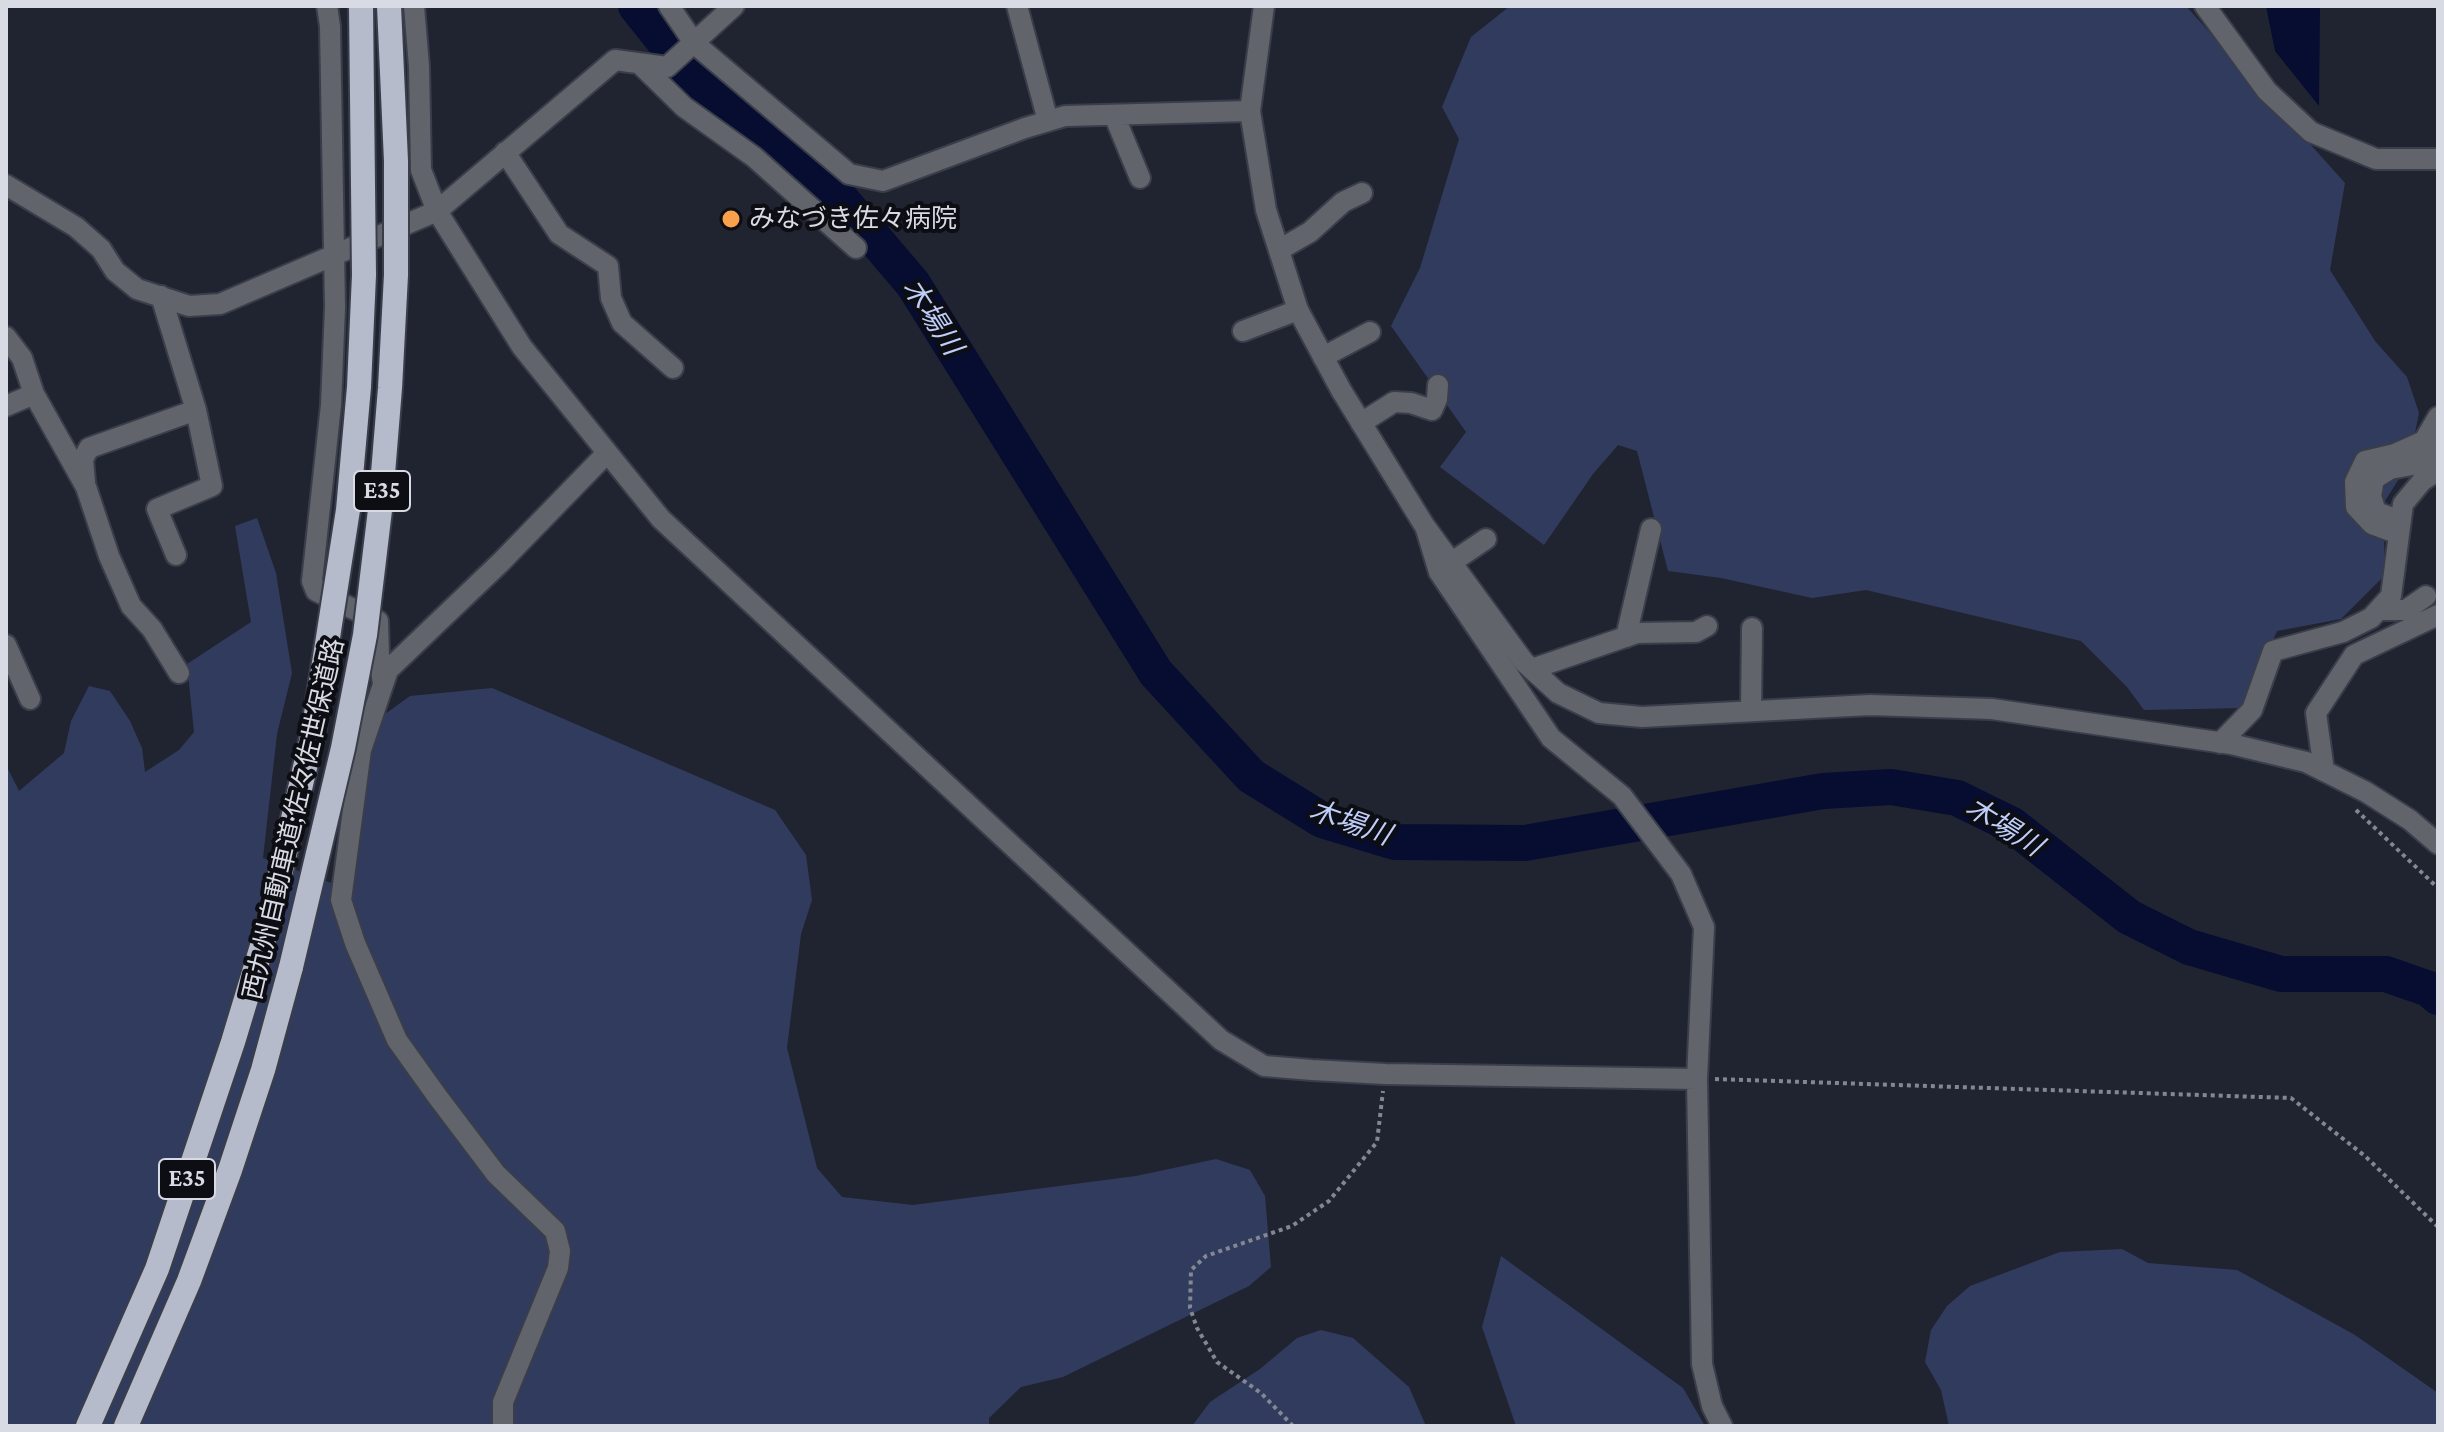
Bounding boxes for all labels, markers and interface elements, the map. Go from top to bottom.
place label: みなづき佐々病院 [749,203,957,235]
marker: みなづき佐々病院 [720,208,742,230]
water label: 木場川 [895,273,969,361]
road number: E35 [354,471,410,511]
street label: 西九州自動車道;佐々佐世保道路 [237,635,351,1003]
water label: 木場川 [1959,790,2049,864]
water label: 木場川 [1305,793,1395,853]
road number: E35 [159,1159,215,1199]

